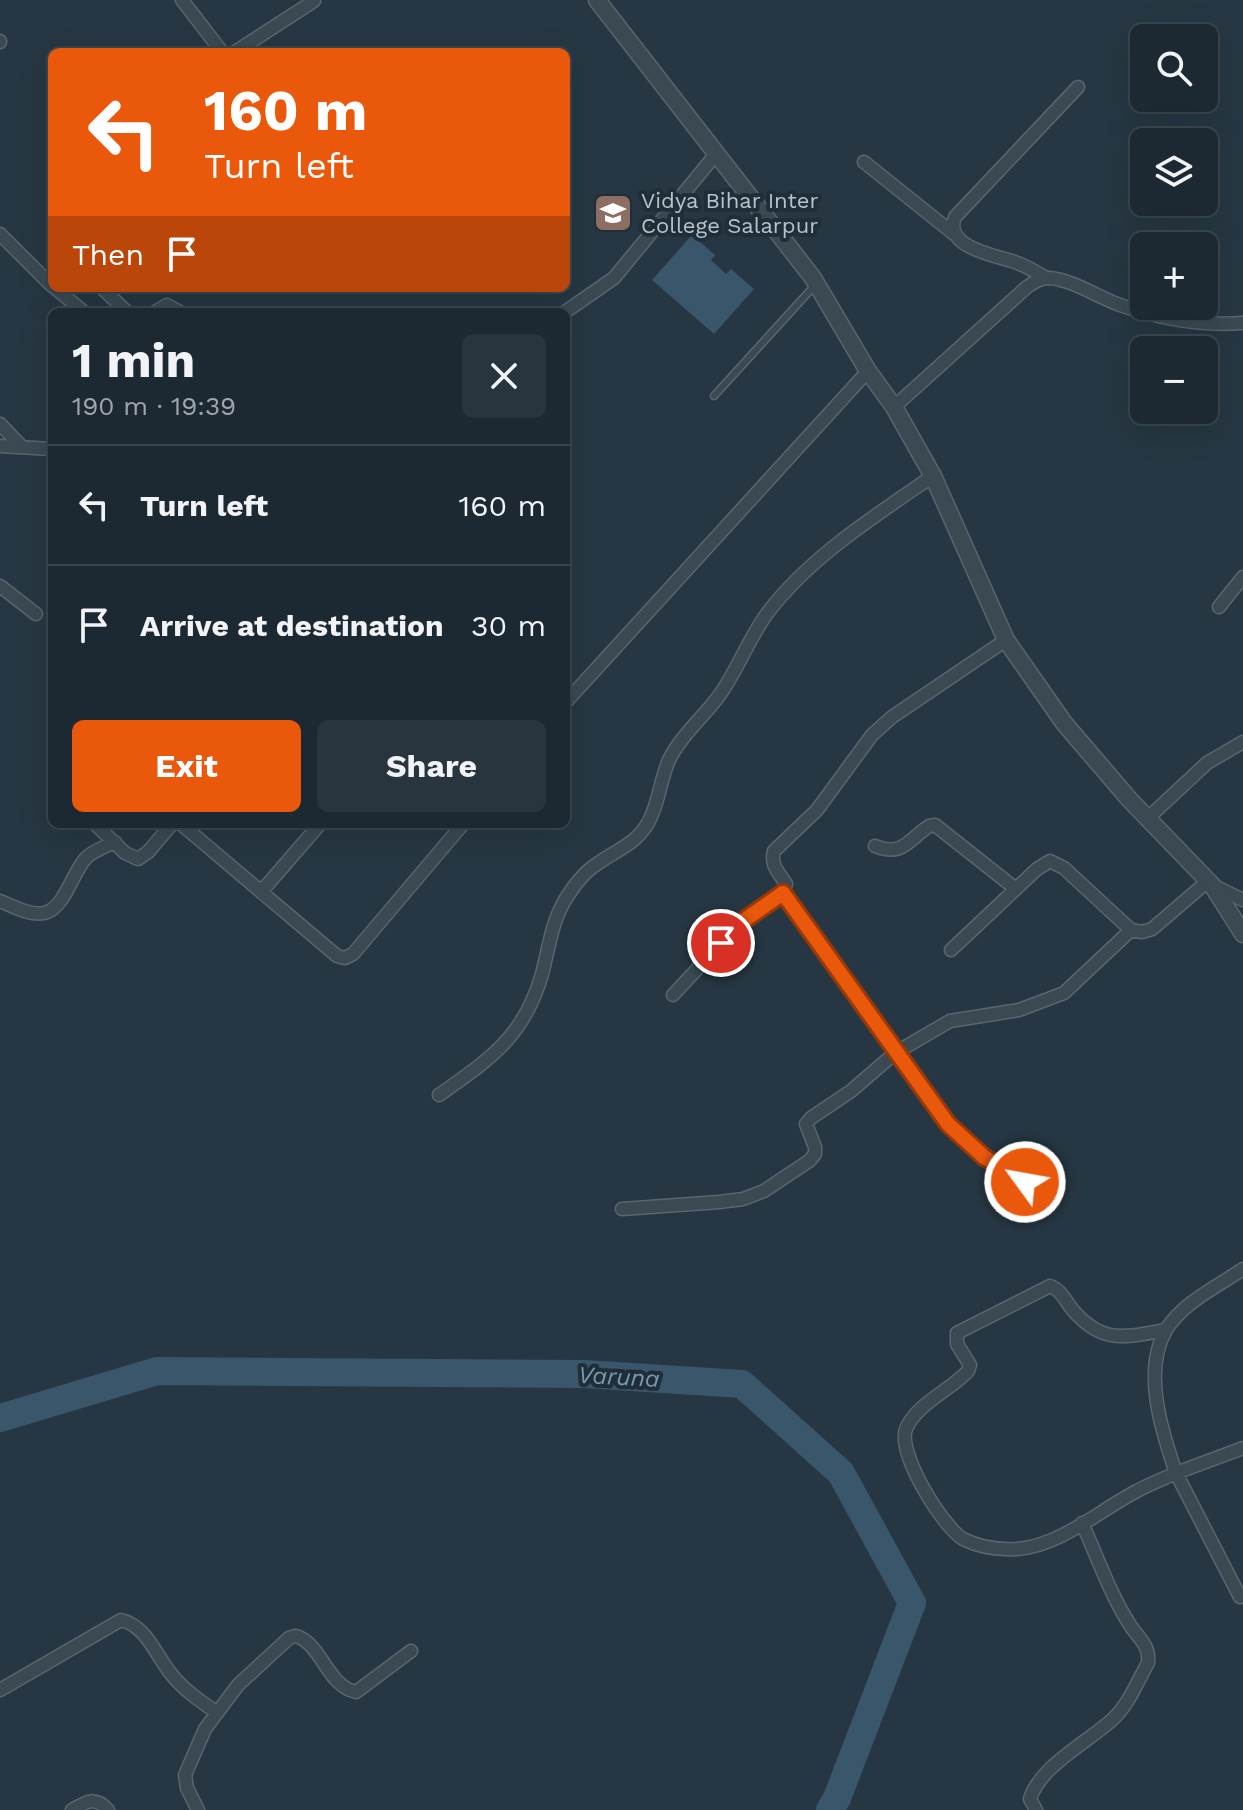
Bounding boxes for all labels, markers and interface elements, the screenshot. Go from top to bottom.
map controls [1130,24,1218,424]
button: search [1130,24,1218,112]
text: 160 m [204,78,367,144]
icon: left [72,80,176,184]
button: layers [1130,128,1218,216]
text: Turn left [204,145,354,187]
place label: Vidya Bihar Inter College Salarpur [641,188,818,238]
school or university icon: Vidya Bihar Inter College Salarpur [592,192,634,234]
icon: arrive [160,232,204,276]
button: + [1130,232,1218,320]
text: Then [72,237,144,272]
text: 1 min [72,332,195,389]
button: close [462,334,546,418]
button: − [1130,336,1218,424]
text: 190 m · 19:39 [72,391,236,421]
icon: left [72,483,116,527]
text: Turn left [140,488,268,523]
text: 160 m [459,488,546,523]
icon: arrive [72,603,116,647]
text: Arrive at destination [140,608,444,643]
text: 30 m [471,608,546,643]
button: Exit [72,720,301,812]
button: Share [317,720,546,812]
pin [687,909,755,977]
icon: arrive [699,921,743,965]
position arrow [983,1140,1067,1224]
water label: Varuna [578,1361,661,1393]

